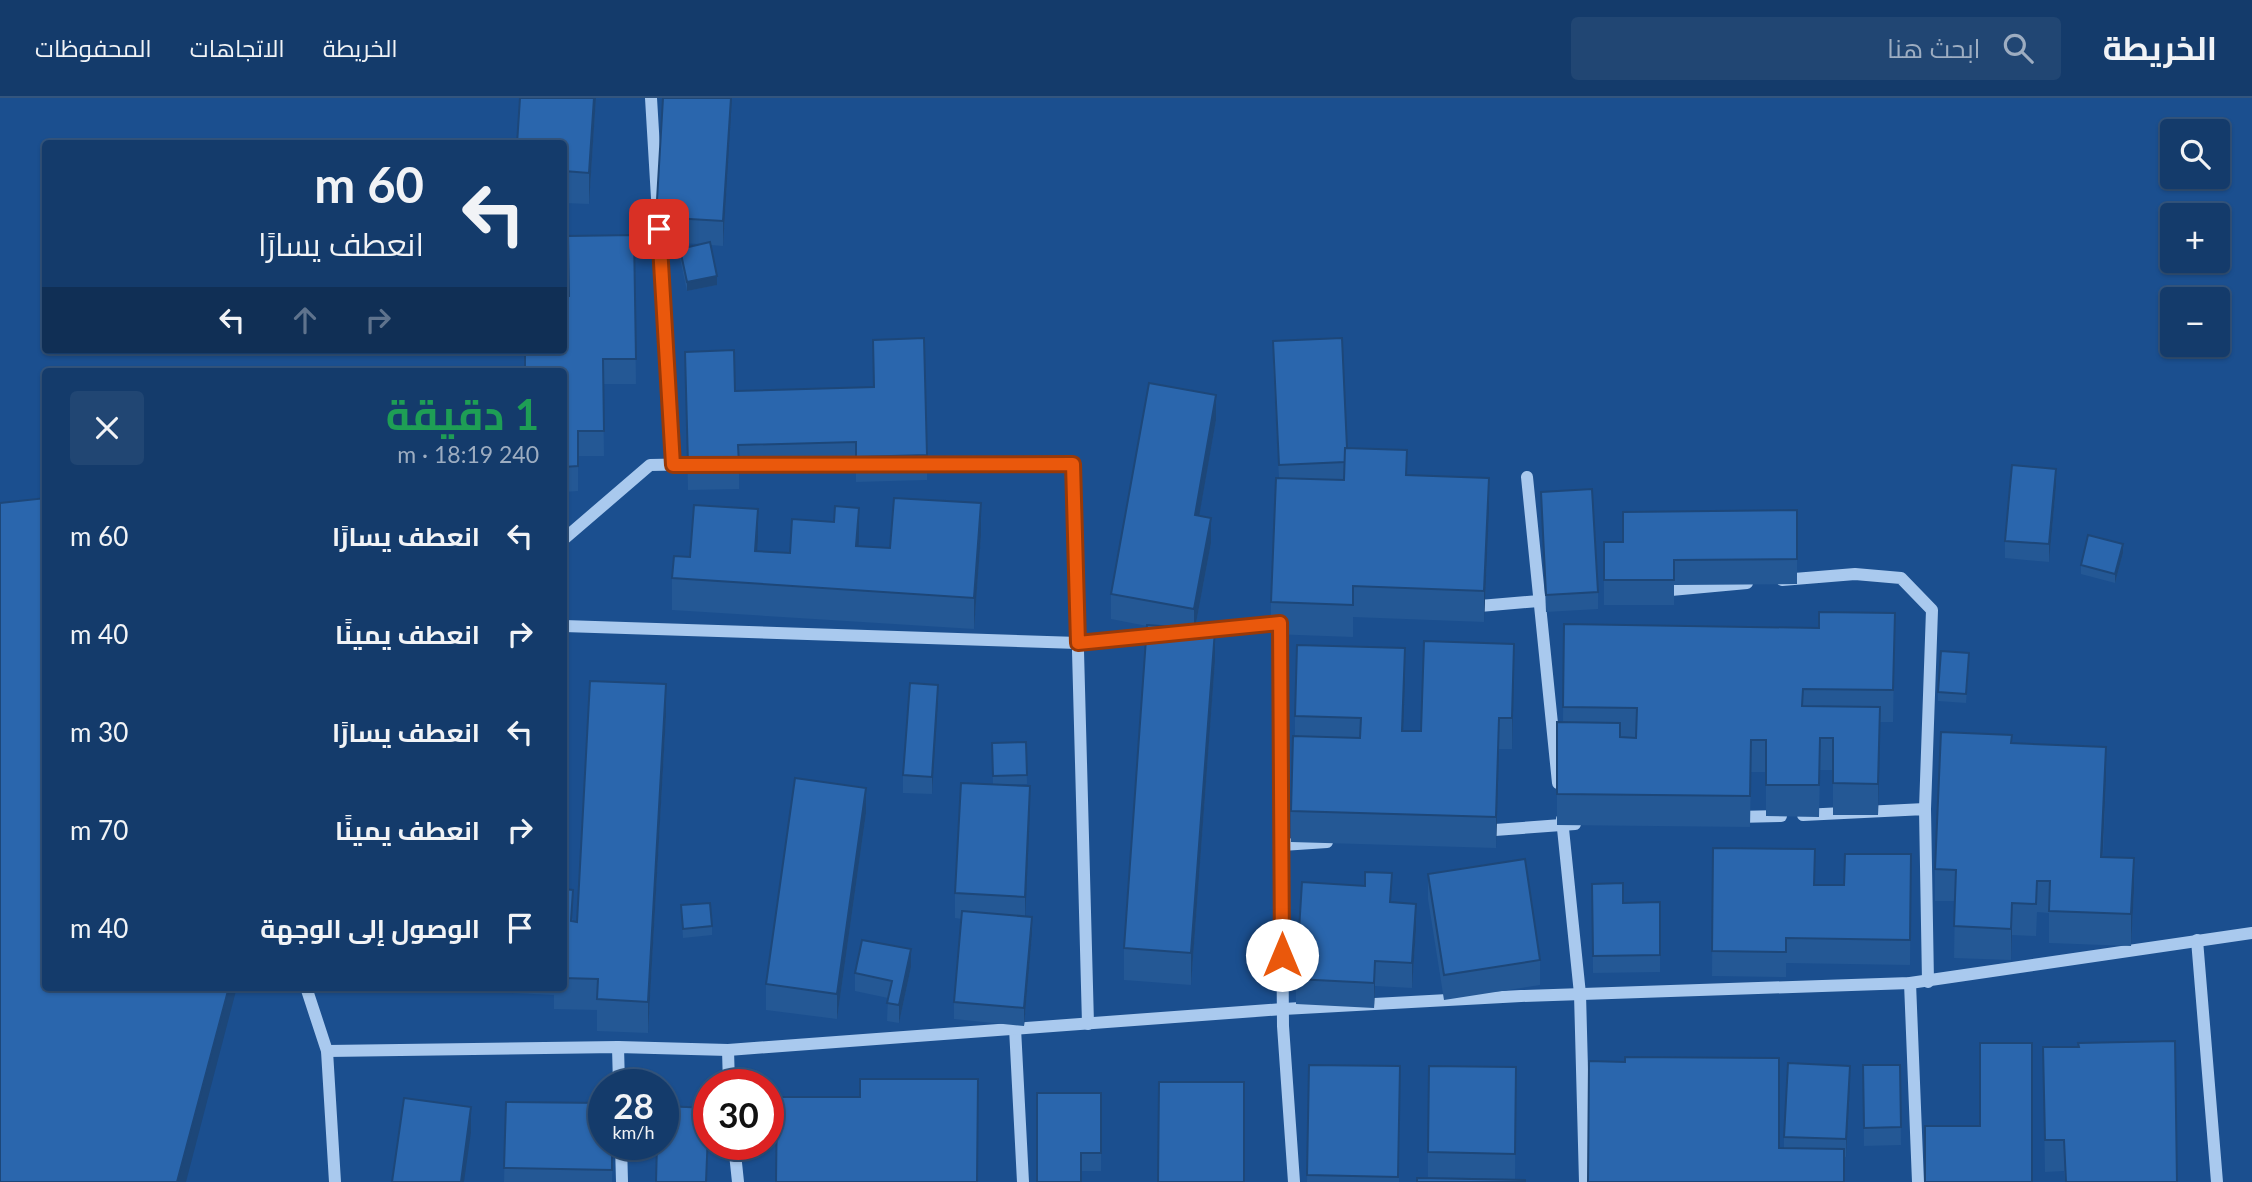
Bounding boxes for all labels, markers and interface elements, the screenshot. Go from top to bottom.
search box [1571,17,2061,80]
text: الخريطة [2103,27,2217,67]
icon: search [1999,29,2037,67]
text: ابحث هنا [1887,32,1981,64]
text: المحفوظات [35,33,152,62]
text: الاتجاهات [190,33,285,62]
text: الخريطة [323,33,398,62]
map controls [2160,119,2230,357]
button: search [2160,119,2230,189]
text: 60 m [314,155,424,213]
icon: left [448,168,539,259]
pin [629,199,689,259]
button: + [2160,203,2230,273]
icon: arrive [640,210,678,248]
text: انعطف يسارًا [258,224,424,263]
button: − [2160,287,2230,357]
icon: left [213,301,251,339]
icon: ahead [286,301,324,339]
icon: right [359,301,397,339]
text: 1 دقيقة [386,389,539,439]
button: close [70,391,144,465]
text: 240 m · 18:19 [397,440,539,468]
icon: left [501,517,539,555]
text: 60 m [70,520,128,552]
text: انعطف يسارًا [332,520,480,552]
icon: right [501,615,539,653]
text: 40 m [70,618,128,650]
text: انعطف يمينًا [335,618,480,650]
icon: left [501,713,539,751]
text: 30 m [70,716,128,748]
text: انعطف يسارًا [332,716,480,748]
icon: right [501,811,539,849]
text: 70 m [70,814,128,846]
text: انعطف يمينًا [335,814,480,846]
icon: arrive [501,909,539,947]
text: 40 m [70,912,128,944]
text: الوصول إلى الوجهة [260,912,480,944]
position arrow [1245,918,1319,992]
speed limit sign: 30 [693,1069,784,1160]
text: 28 [613,1084,654,1126]
text: km/h [612,1121,655,1143]

